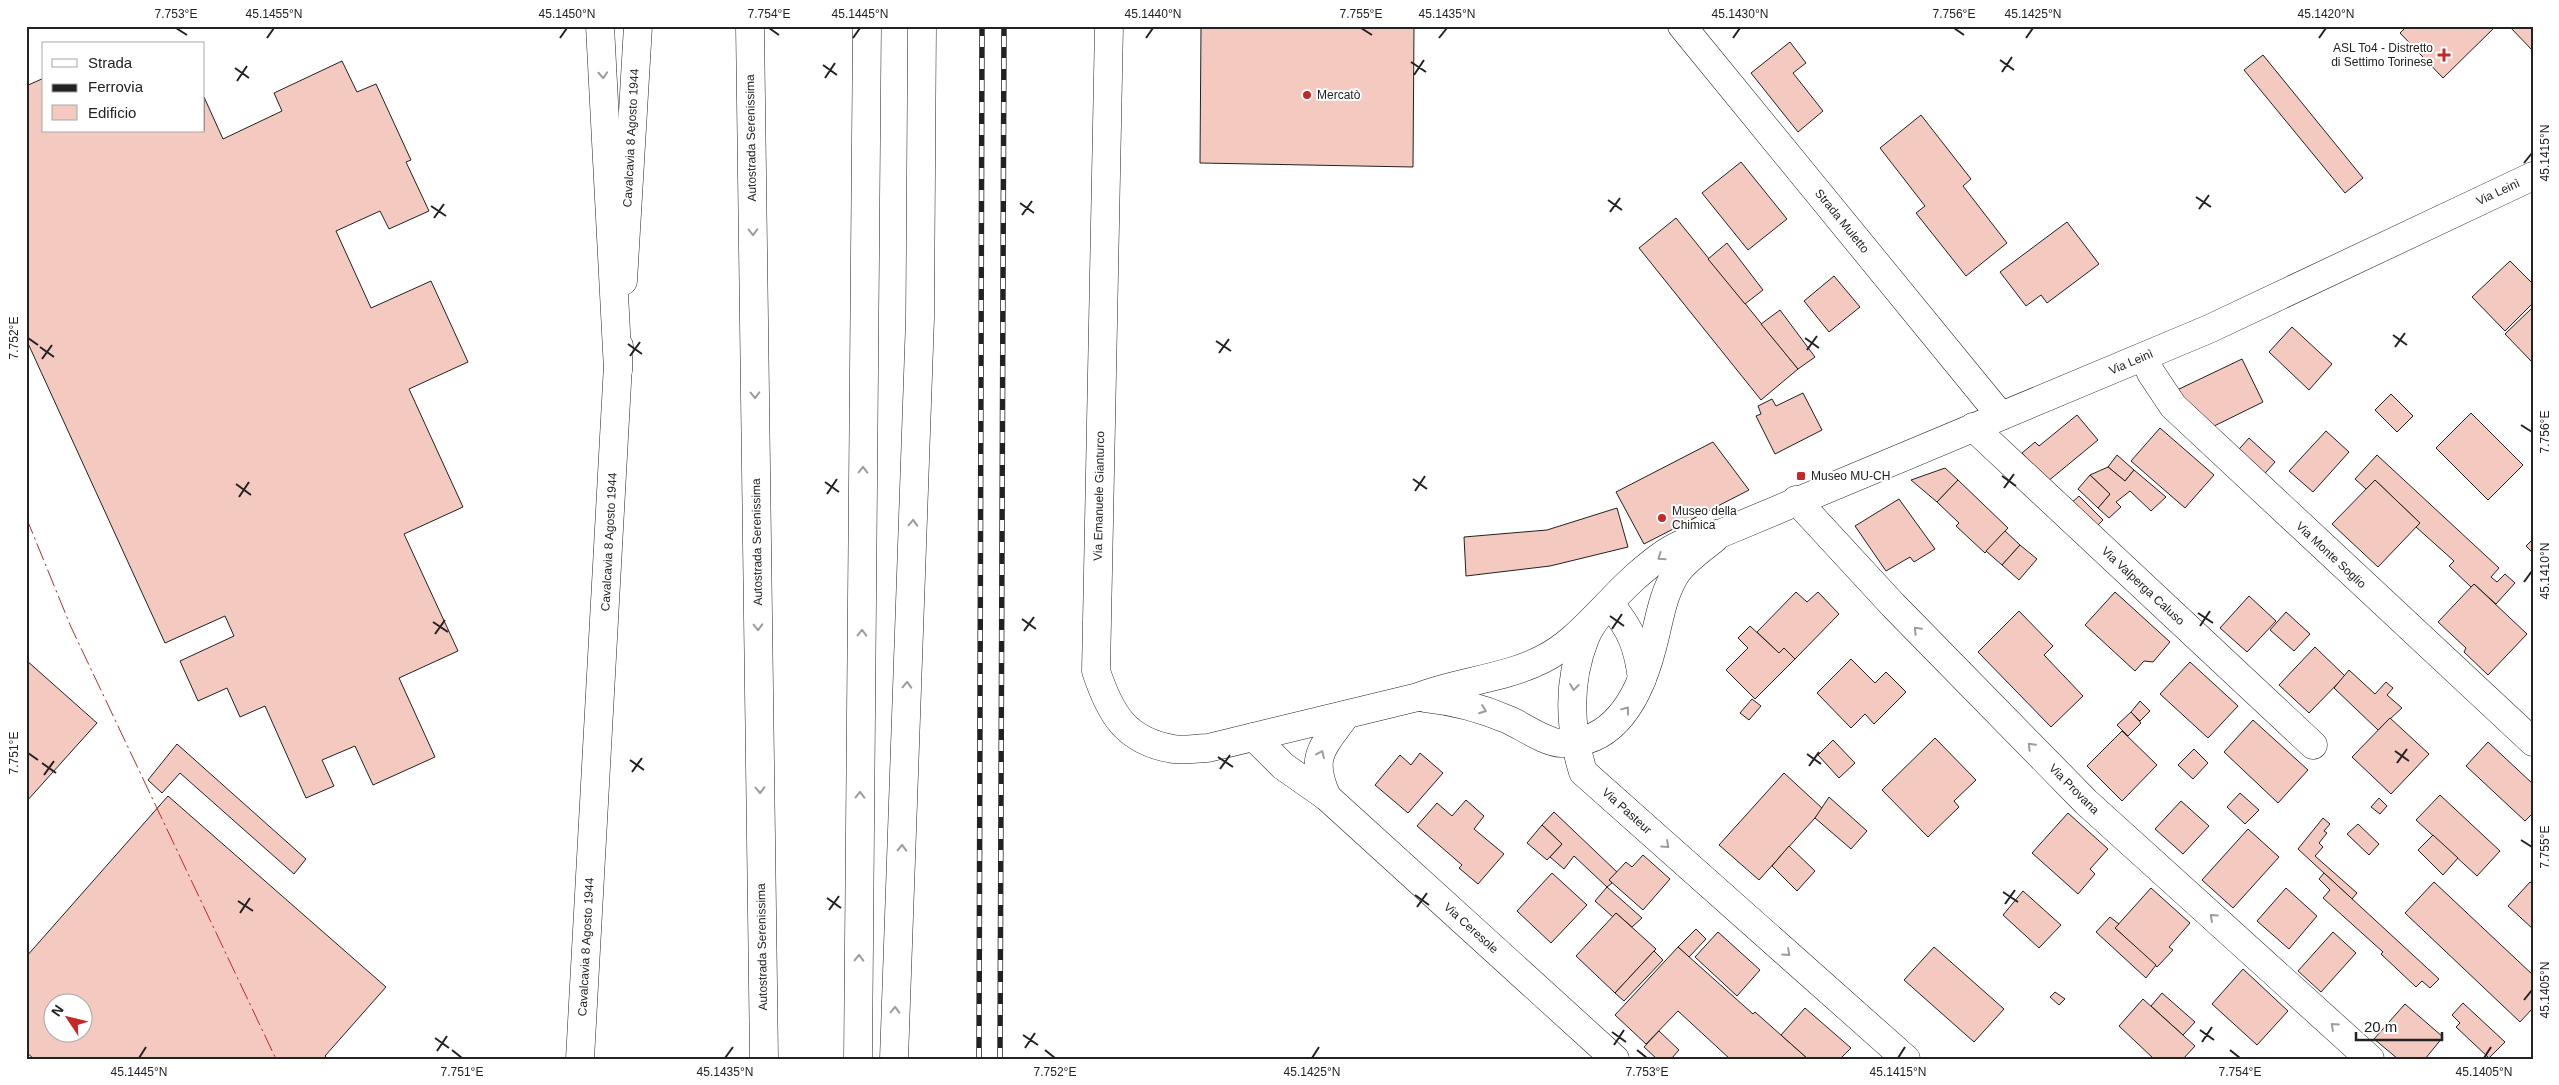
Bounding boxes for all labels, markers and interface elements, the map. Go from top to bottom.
text: 7.753°E [155,7,197,21]
text: 45.1455°N [246,7,302,21]
text: 45.1450°N [539,7,595,21]
text: 7.754°E [748,7,790,21]
text: 45.1445°N [832,7,888,21]
text: 45.1440°N [1125,7,1181,21]
text: 7.755°E [1340,7,1382,21]
text: 45.1435°N [1419,7,1475,21]
text: 45.1430°N [1712,7,1768,21]
text: 7.756°E [1933,7,1975,21]
text: 45.1425°N [2005,7,2061,21]
text: 45.1420°N [2298,7,2354,21]
place label: ASL To4 - Distretto di Settimo Torinese [2331,41,2433,69]
legend [42,42,205,132]
marker: ASL To4 - Distretto di Settimo Torinese [2437,48,2451,62]
text: Strada [88,54,133,71]
street label: Cavalcavia 8 Agosto 1944 [620,68,642,208]
one-way arrow [598,71,609,79]
street label: Autostrada Serenissima [743,74,759,202]
text: Ferrovia [88,78,144,95]
place label: Mercatò [1317,88,1361,102]
marker: Mercatò [1301,89,1313,101]
text: Edificio [88,104,136,121]
text: 45.1415°N [2538,125,2552,181]
street label: Via Leinì [2474,176,2522,208]
street label: Strada Muletto [1812,186,1872,256]
one-way arrow [747,229,758,237]
text: 7.752°E [7,317,21,359]
street label: Via Leinì [2107,346,2155,378]
one-way arrow [750,392,760,399]
text: 7.756°E [2538,411,2552,453]
street label: Via Emanuele Gianturco [1091,431,1107,561]
one-way arrow [858,466,868,474]
place label: Museo MU-CH [1811,469,1890,483]
marker: Museo MU-CH [1795,470,1807,482]
street label: Cavalcavia 8 Agosto 1944 [598,472,620,612]
street label: Autostrada Serenissima [749,478,765,606]
place label: Museo della Chimica [1672,504,1737,532]
marker: Museo della Chimica [1656,512,1668,524]
one-way arrow [908,519,918,526]
street label: Via Monte Soglio [2293,519,2369,591]
text: 45.1410°N [2538,543,2552,599]
street label: Via Valperga Caluso [2099,544,2188,628]
one-way arrow [1657,551,1667,560]
one-way arrow [753,624,763,632]
one-way arrow [1914,627,1923,636]
one-way arrow [857,628,867,636]
one-way arrow [902,681,913,689]
one-way arrow [1569,683,1580,691]
one-way arrow [1478,704,1487,714]
one-way arrow [1620,706,1629,716]
text: 7.751°E [7,732,21,774]
one-way arrow [2028,743,2037,752]
one-way arrow [1315,750,1326,759]
street label: Via Provana [2046,761,2102,817]
street label: Via Pasteur [1599,785,1655,837]
one-way arrow [755,786,765,794]
one-way arrow [855,791,865,798]
text: 7.755°E [2538,826,2552,868]
one-way arrow [1660,840,1669,849]
one-way arrow [896,843,907,851]
street label: Cavalcavia 8 Agosto 1944 [575,877,597,1017]
street label: Autostrada Serenissima [754,883,770,1011]
street label: Via Ceresole [1441,900,1501,956]
one-way arrow [2210,914,2219,923]
one-way arrow [1782,947,1791,956]
one-way arrow [854,953,864,961]
text: 45.1405°N [2538,962,2552,1018]
north arrow [42,992,92,1042]
text: N [48,1002,67,1019]
one-way arrow [890,1006,901,1014]
scale bar [2356,1010,2443,1042]
text: 20 m [2364,1018,2397,1035]
one-way arrow [2330,1023,2339,1032]
text: 45.1445°N [111,1065,167,1079]
text: 7.751°E [441,1065,483,1079]
text: 45.1435°N [697,1065,753,1079]
text: 7.752°E [1034,1065,1076,1079]
text: 45.1425°N [1284,1065,1340,1079]
text: 7.753°E [1626,1065,1668,1079]
text: 45.1415°N [1870,1065,1926,1079]
text: 7.754°E [2219,1065,2261,1079]
text: 45.1405°N [2456,1065,2512,1079]

